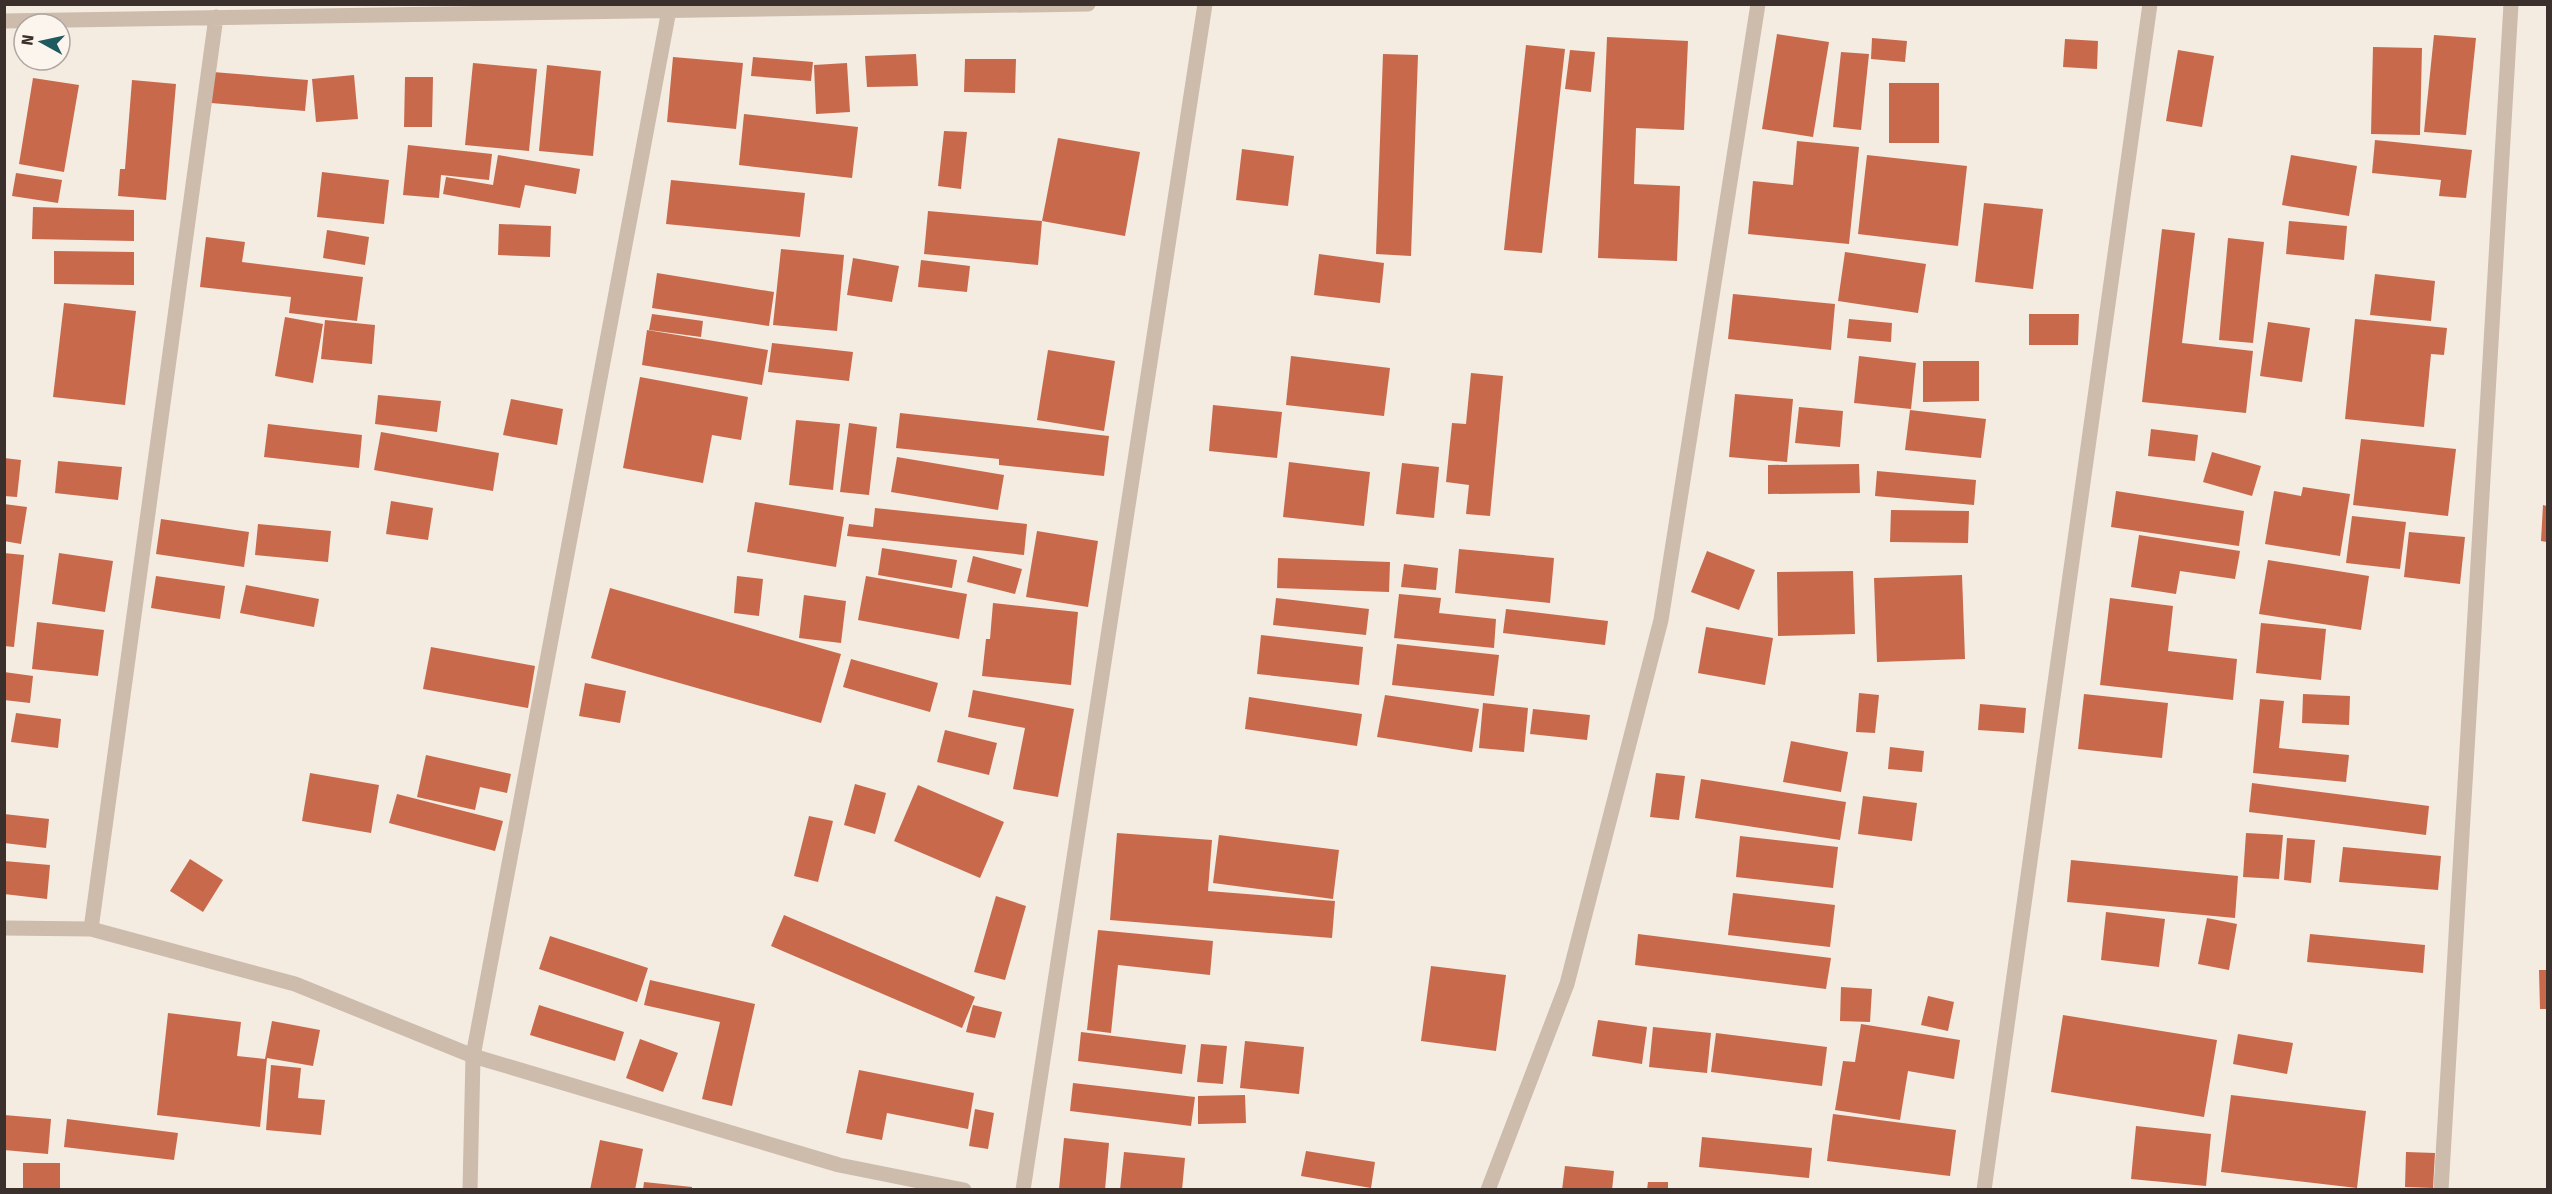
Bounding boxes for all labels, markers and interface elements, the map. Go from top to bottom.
north arrow [12,12,72,72]
text: N [17,33,38,47]

